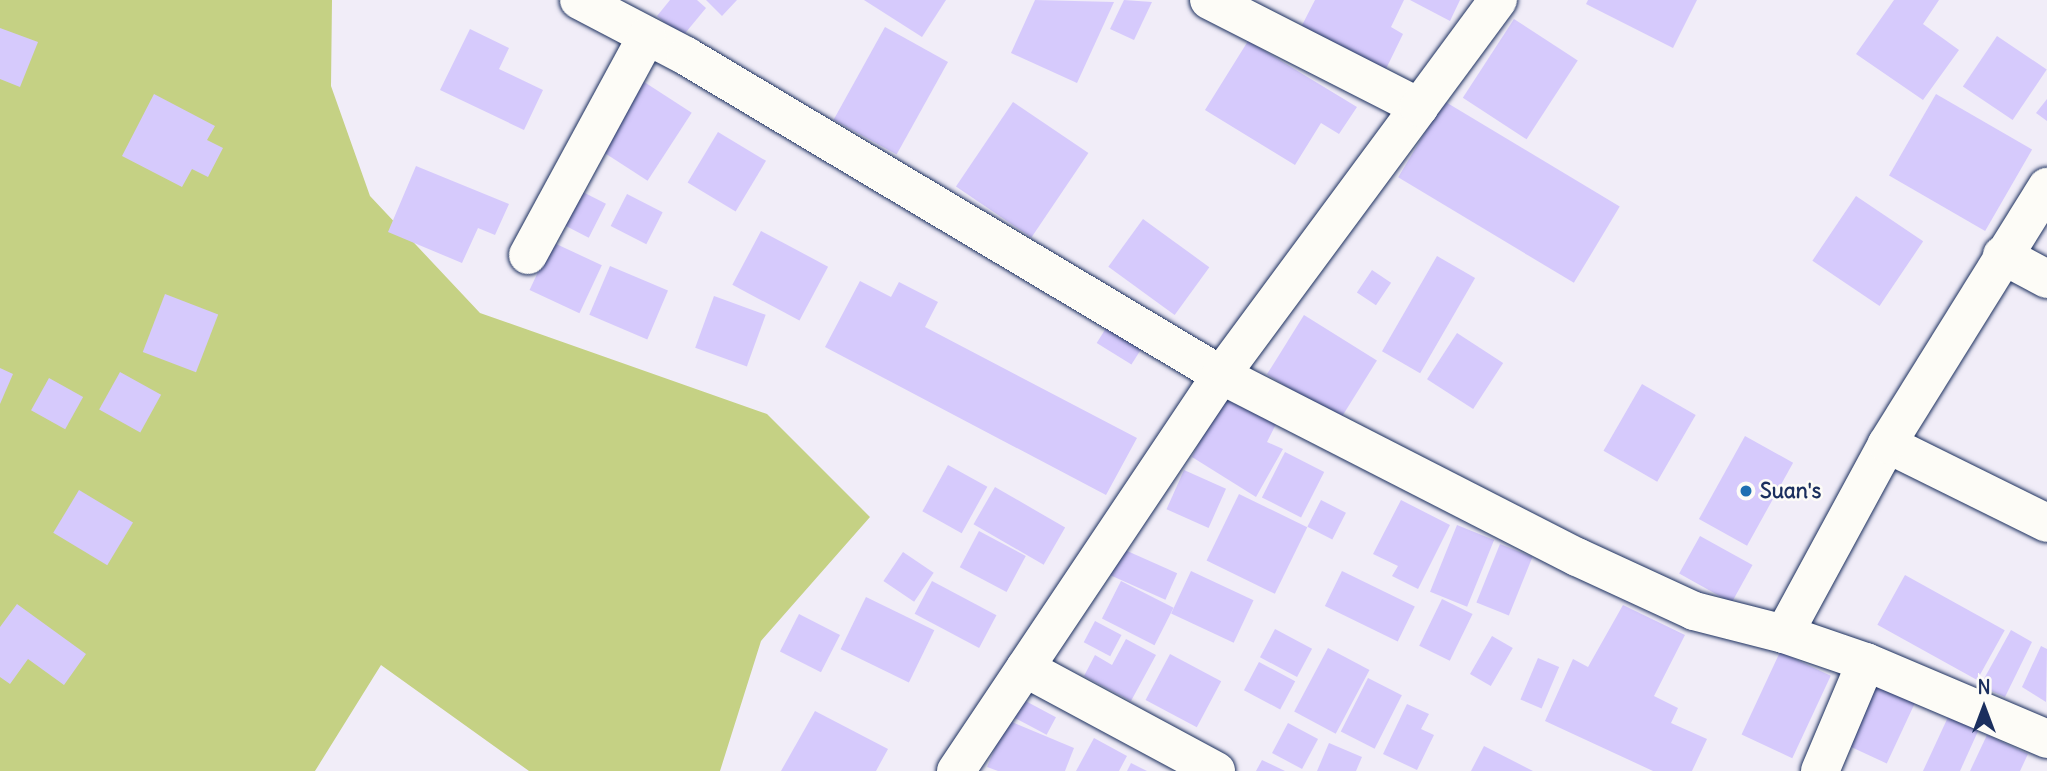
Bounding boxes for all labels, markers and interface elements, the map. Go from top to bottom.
place label: Suan's [1760,478,1821,504]
marker: Suan's [1738,483,1754,499]
north arrow [1949,673,2019,743]
text: N [1977,675,1991,699]

